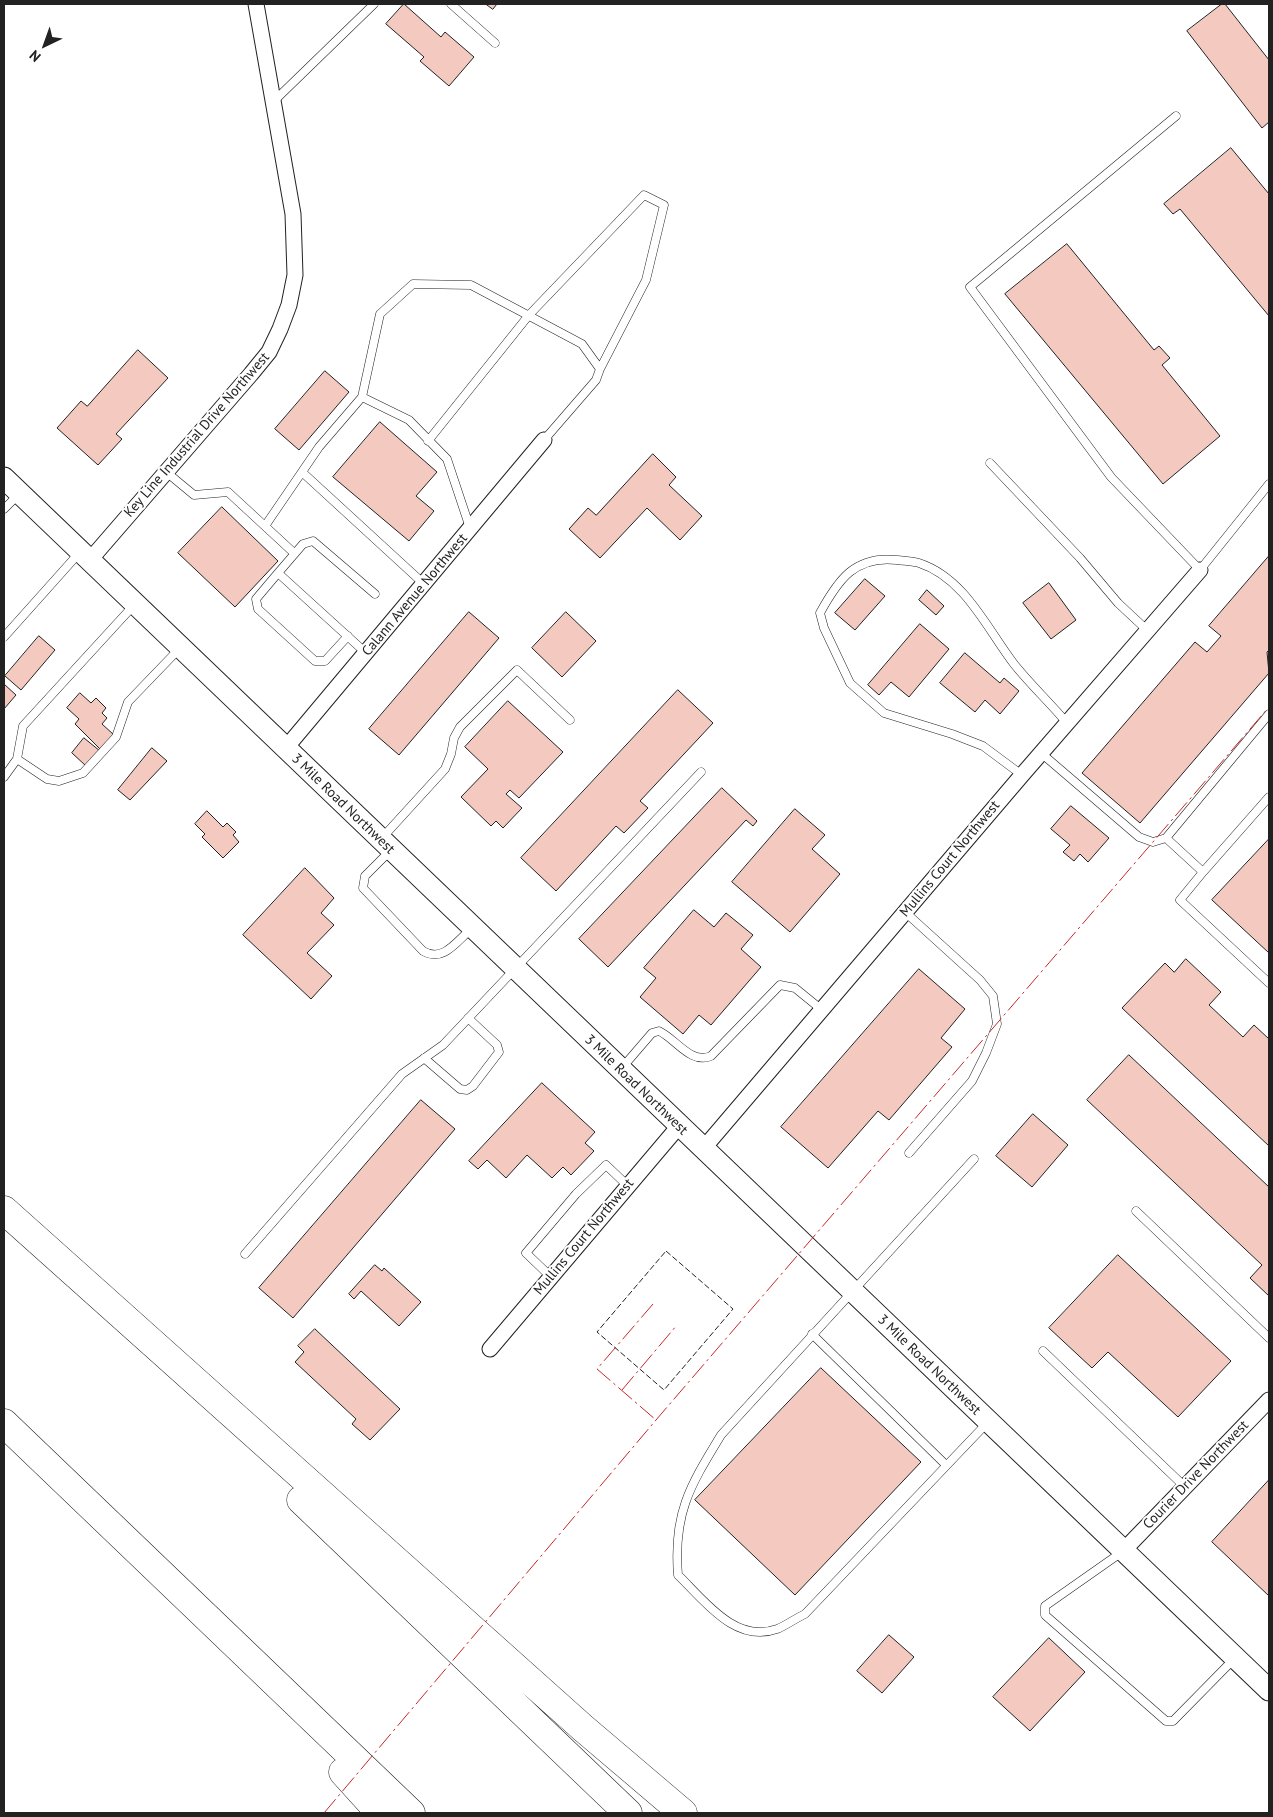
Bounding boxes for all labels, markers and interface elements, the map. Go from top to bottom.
north arrow [20,20,70,70]
text: N [26,46,44,66]
street label: Key Line Industrial Drive Northwest [121,349,273,521]
street label: Calann Avenue Northwest [359,530,471,660]
street label: 3 Mile Road Northwest [288,750,398,858]
street label: Mullins Court Northwest [896,798,1004,920]
street label: 3 Mile Road Northwest [581,1031,691,1139]
street label: Mullins Court Northwest [530,1176,638,1298]
street label: 3 Mile Road Northwest [874,1311,984,1419]
street label: Courier Drive Northwest [1140,1417,1252,1533]

